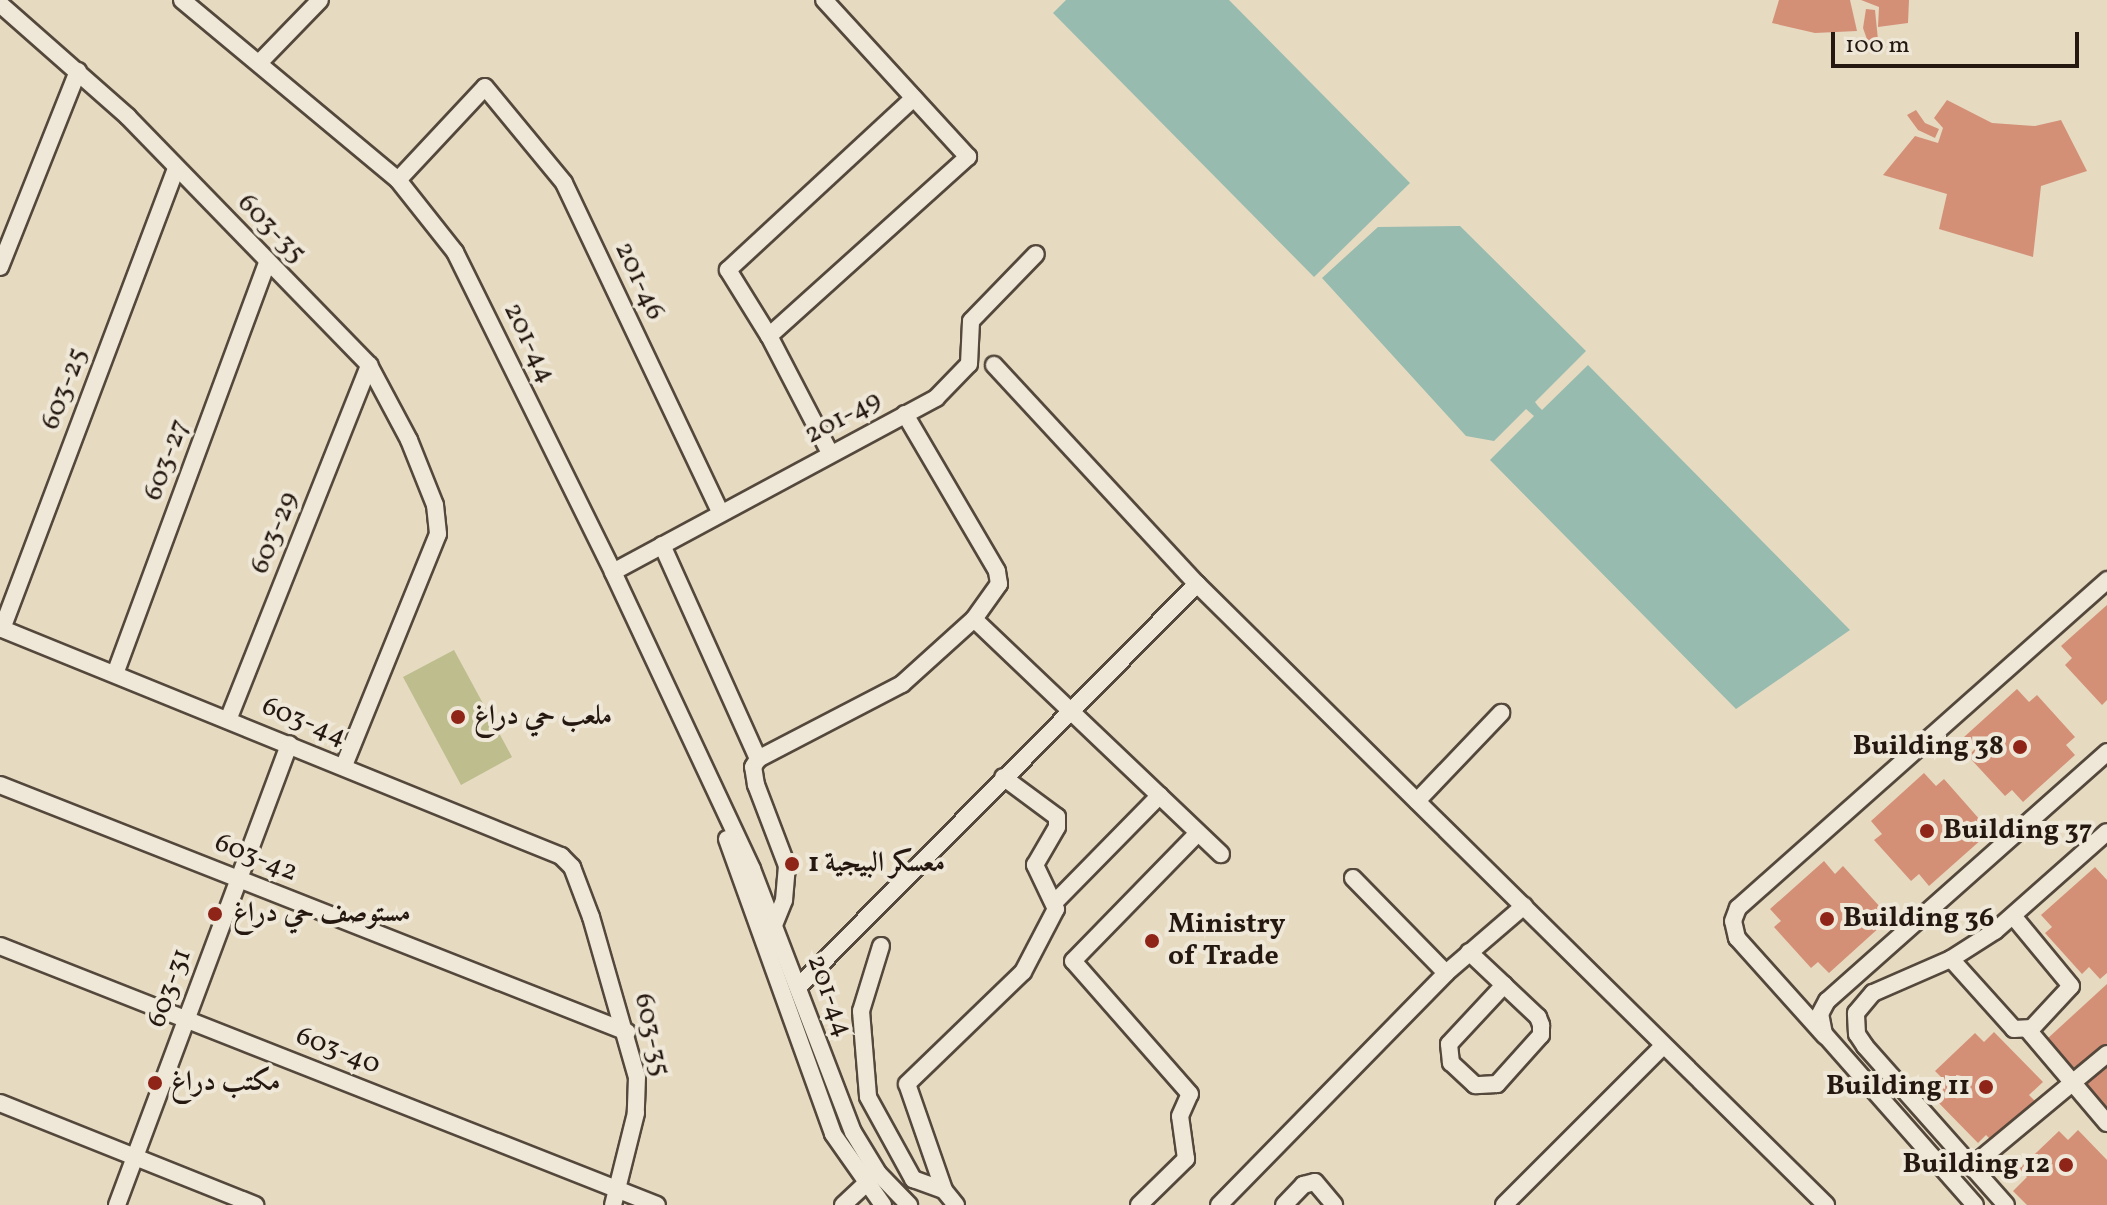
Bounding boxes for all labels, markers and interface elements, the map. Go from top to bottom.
scale bar [1835,16,2083,66]
text: 100 m [1845,29,1910,63]
street label: 603-35 [230,187,312,271]
street label: 201-46 [606,236,672,326]
street label: 201-44 [495,297,563,389]
street label: 603-25 [34,343,96,435]
street label: 201-49 [799,384,887,452]
street label: 603-27 [137,415,197,505]
street label: 603-29 [243,487,307,579]
street label: 603-44 [257,690,351,754]
place label: ملعب حي دراغ [474,700,612,734]
marker: ملعب حي دراغ [449,708,467,726]
place label: Building 38 [1853,730,2004,764]
marker: Building 38 [2011,738,2029,756]
place label: Building 37 [1943,814,2092,848]
marker: Building 37 [1918,822,1936,840]
street label: 603-42 [210,826,302,890]
place label: معسكر البيجية 1 [808,847,945,881]
marker: معسكر البيجية 1 [783,855,801,873]
place label: مستوصف حي دراغ [233,897,411,931]
place label: Building 36 [1843,902,1994,936]
marker: مستوصف حي دراغ [204,903,226,925]
place label: Ministry of Trade [1168,908,1285,974]
marker: Building 36 [1818,910,1836,928]
marker: Ministry of Trade [1143,932,1161,950]
street label: 603-31 [140,944,200,1032]
street label: 201-44 [799,950,859,1042]
street label: 603-35 [626,990,676,1080]
street label: 603-40 [291,1020,385,1082]
place label: مكتب دراغ [171,1066,280,1100]
place label: Building 11 [1826,1070,1970,1104]
marker: مكتب دراغ [146,1074,164,1092]
marker: Building 11 [1977,1078,1995,1096]
place label: Building 12 [1903,1148,2050,1182]
marker: Building 12 [2057,1156,2075,1174]

